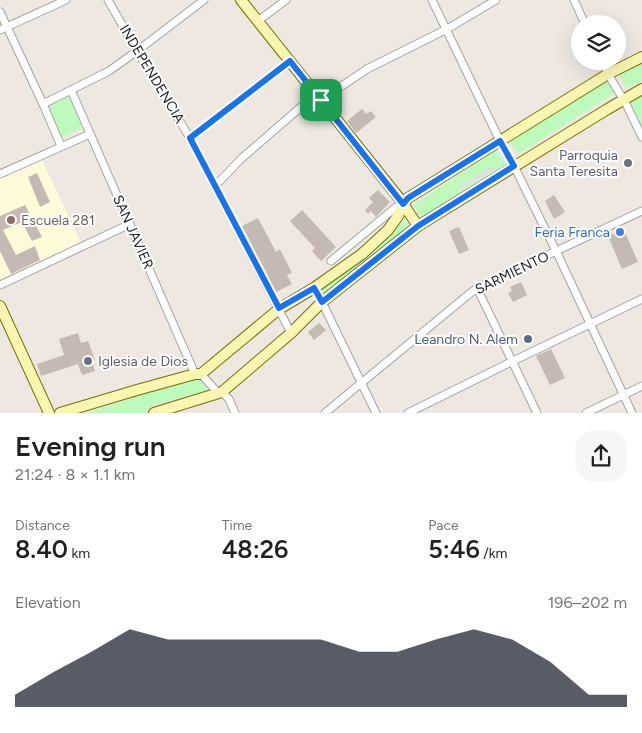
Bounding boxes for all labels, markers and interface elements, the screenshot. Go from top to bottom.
map controls [571,15,626,70]
button: layers [571,15,626,70]
street label: INDEPENDENCIA [116,22,188,127]
pin [300,79,342,121]
icon: arrive [307,86,335,114]
place label: Parroquia Santa Teresita [530,147,618,180]
marker: Parroquia Santa Teresita [622,157,634,169]
street label: SAN JAVIER [109,192,157,272]
place label: Escuela 281 [21,212,95,229]
marker: Escuela 281 [5,214,17,226]
place label: Feria Franca [534,224,610,241]
marker: Feria Franca [614,226,626,238]
street label: SARMIENTO [472,248,552,298]
place label: Leandro N. Alem [414,331,518,348]
marker: Leandro N. Alem [522,333,534,345]
place label: Iglesia de Dios [98,353,188,370]
marker: Iglesia de Dios [82,355,94,367]
text: Evening run [15,429,166,463]
button: share [575,430,627,482]
text: 21:24 · 8 × 1.1 km [15,465,135,484]
text: Distance [15,517,70,534]
text: Time [222,517,252,534]
text: Pace [428,517,459,534]
text: 8.40 [15,534,68,564]
text: 48:26 [222,534,288,564]
text: 5:46 [428,534,480,564]
text: km [68,545,90,562]
text: /km [480,545,508,562]
text: Elevation [15,593,81,612]
text: 196–202 m [548,593,627,612]

